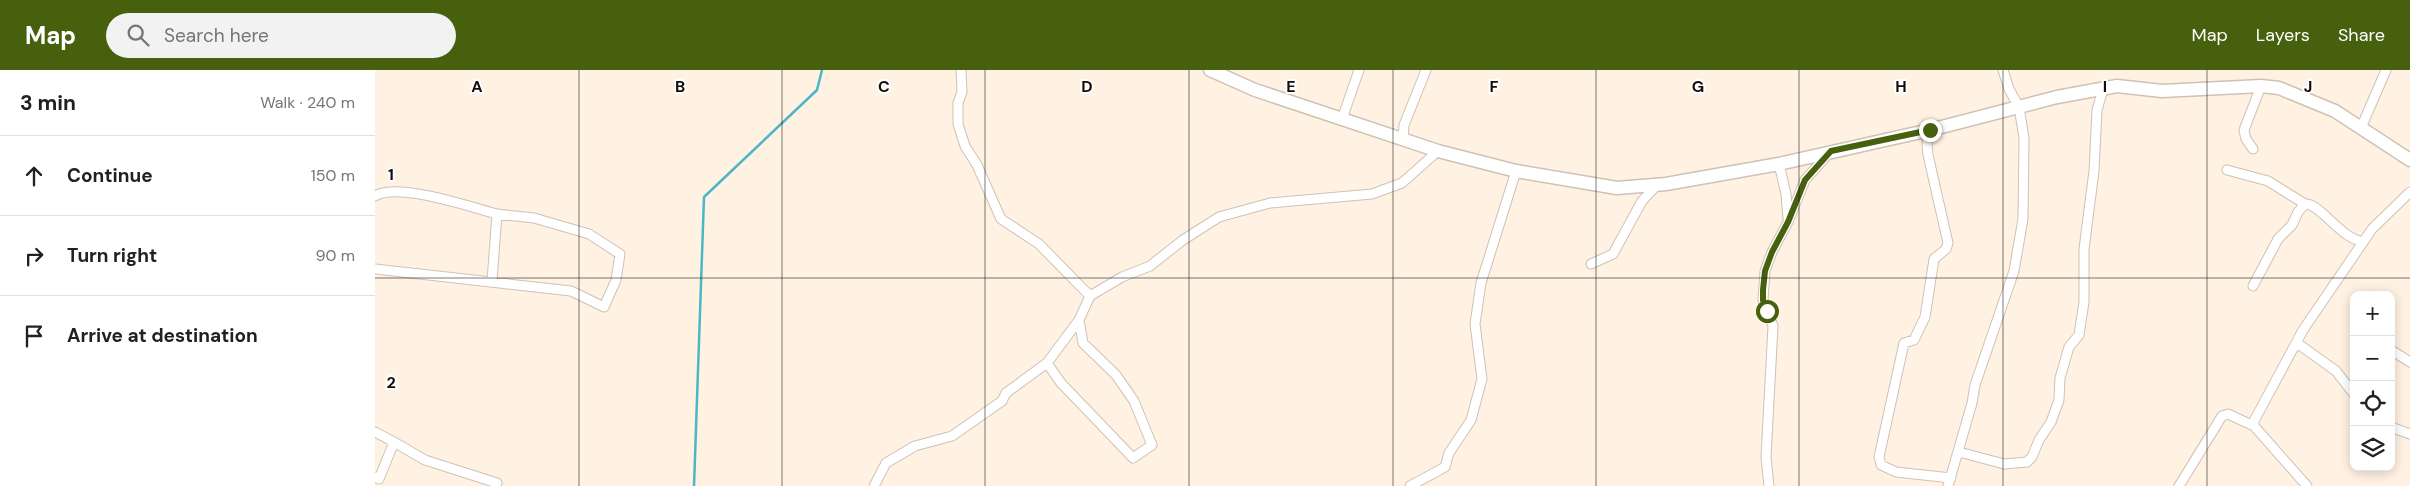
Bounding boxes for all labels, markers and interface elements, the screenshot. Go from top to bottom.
search box [106,13,456,58]
text: Map [25,20,76,51]
icon: search [124,21,152,49]
text: Search here [164,23,269,48]
text: Map [2192,23,2228,47]
text: Layers [2256,23,2310,47]
text: Share [2338,23,2385,47]
text: A [471,76,483,97]
text: B [675,76,685,97]
text: C [878,76,890,97]
text: D [1081,76,1093,97]
text: E [1286,76,1296,97]
text: F [1490,76,1499,97]
text: G [1692,76,1704,97]
text: H [1895,76,1907,97]
text: I [2103,76,2107,97]
text: J [2304,76,2312,97]
text: 3 min [20,89,76,117]
text: Walk · 240 m [260,92,355,113]
route end [1919,119,1942,142]
icon: ahead [20,162,48,190]
text: Continue [67,163,153,188]
text: 1 [388,164,394,185]
text: 150 m [311,165,355,186]
icon: right [20,242,48,270]
text: Turn right [67,243,157,268]
text: 90 m [315,245,355,266]
map controls [2350,291,2395,471]
button: + [2350,291,2395,336]
route start [1756,300,1779,323]
icon: arrive [20,322,48,350]
text: Arrive at destination [67,323,258,348]
button: − [2350,336,2395,381]
text: 2 [386,372,396,393]
button: locate [2350,381,2395,426]
button: layers [2350,426,2395,471]

